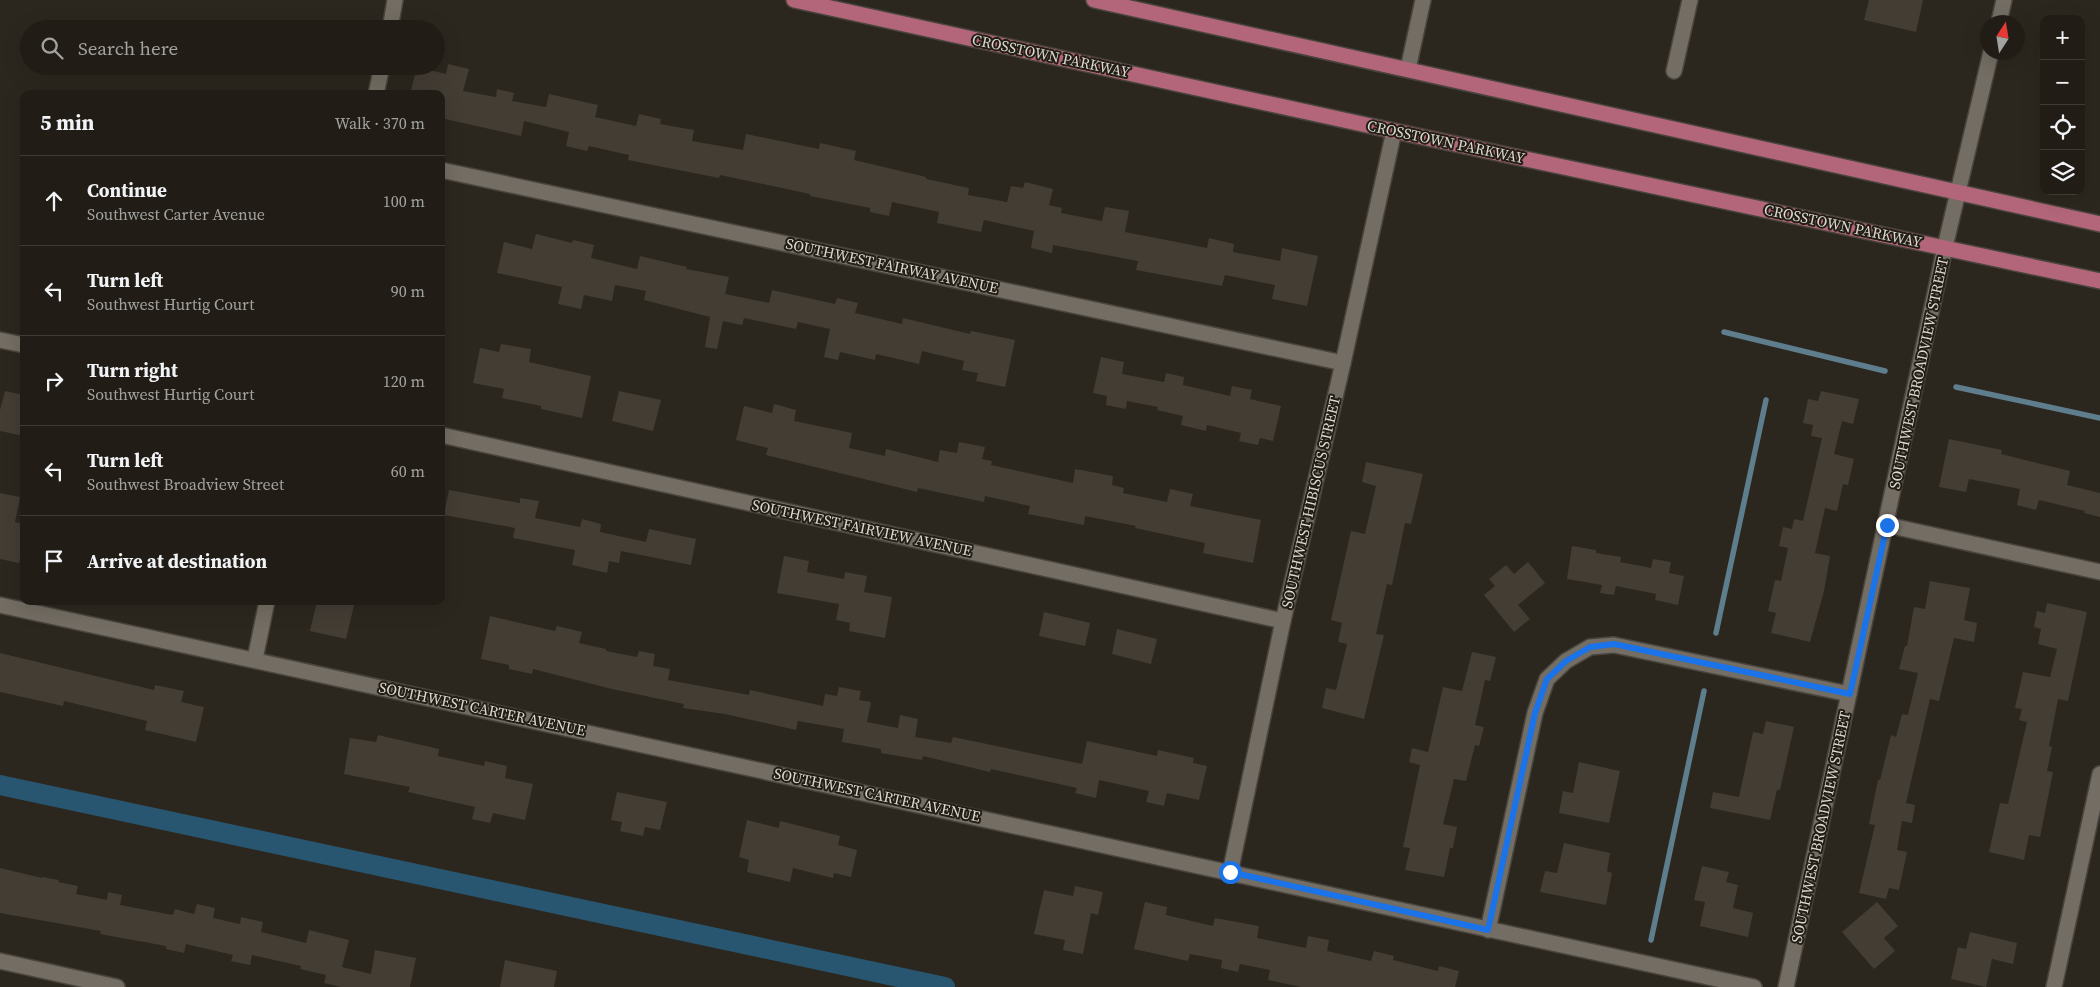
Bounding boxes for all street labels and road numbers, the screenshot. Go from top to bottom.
street label: CROSSTOWN PARKWAY [970,29,1132,83]
street label: CROSSTOWN PARKWAY [1365,115,1527,169]
street label: CROSSTOWN PARKWAY [1762,199,1924,253]
street label: SOUTHWEST FAIRWAY AVENUE [784,233,1000,298]
street label: SOUTHWEST BROADVIEW STREET [1884,255,1953,491]
street label: SOUTHWEST HIBISCUS STREET [1276,394,1345,610]
street label: SOUTHWEST FAIRVIEW AVENUE [750,494,974,561]
street label: SOUTHWEST CARTER AVENUE [377,676,587,741]
street label: SOUTHWEST BROADVIEW STREET [1786,709,1855,945]
street label: SOUTHWEST CARTER AVENUE [772,762,982,827]

